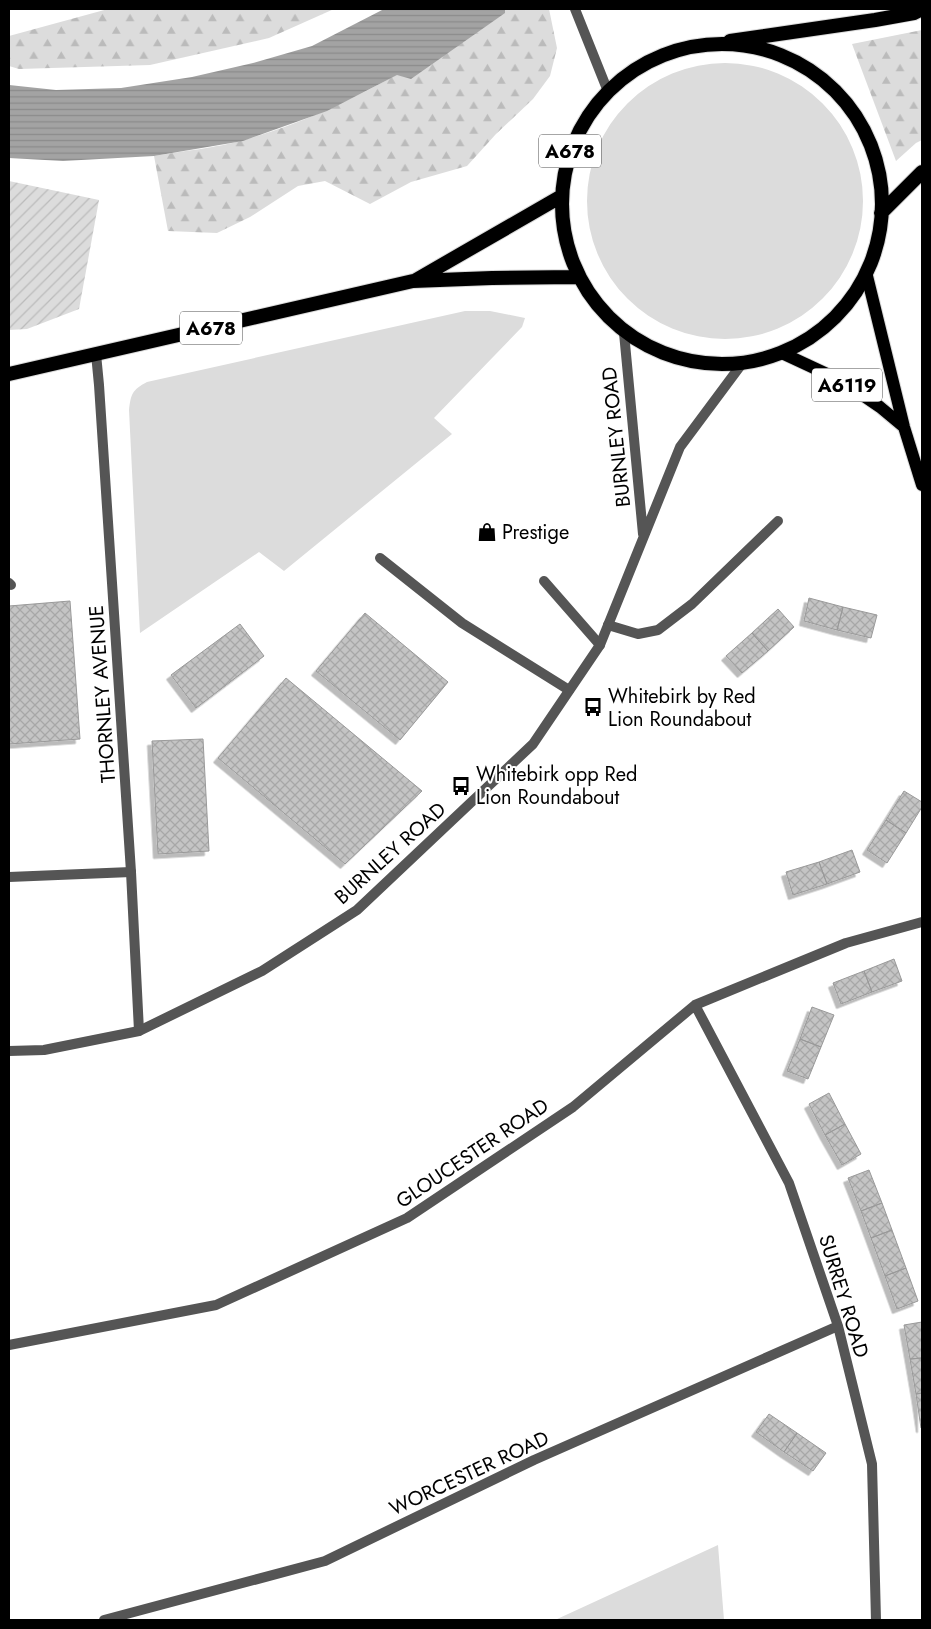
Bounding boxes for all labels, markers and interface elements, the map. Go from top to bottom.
road number: A678 [539,134,601,168]
road number: A678 [180,312,242,344]
street label: BURNLEY ROAD [595,365,638,508]
road number: A6119 [812,368,882,402]
place label: Prestige [502,518,569,547]
shop icon: Prestige [476,521,498,543]
street label: THORNLEY AVENUE [82,604,123,784]
place label: Whitebirk by Red Lion Roundabout [608,682,756,734]
bus stop icon: Whitebirk by Red Lion Roundabout [582,696,604,718]
place label: Whitebirk opp Red Lion Roundabout [476,760,637,812]
bus stop icon: Whitebirk opp Red Lion Roundabout [450,775,472,797]
street label: BURNLEY ROAD [328,795,452,911]
street label: GLOUCESTER ROAD [390,1091,554,1215]
street label: SURREY ROAD [811,1231,876,1361]
street label: WORCESTER ROAD [385,1424,554,1523]

